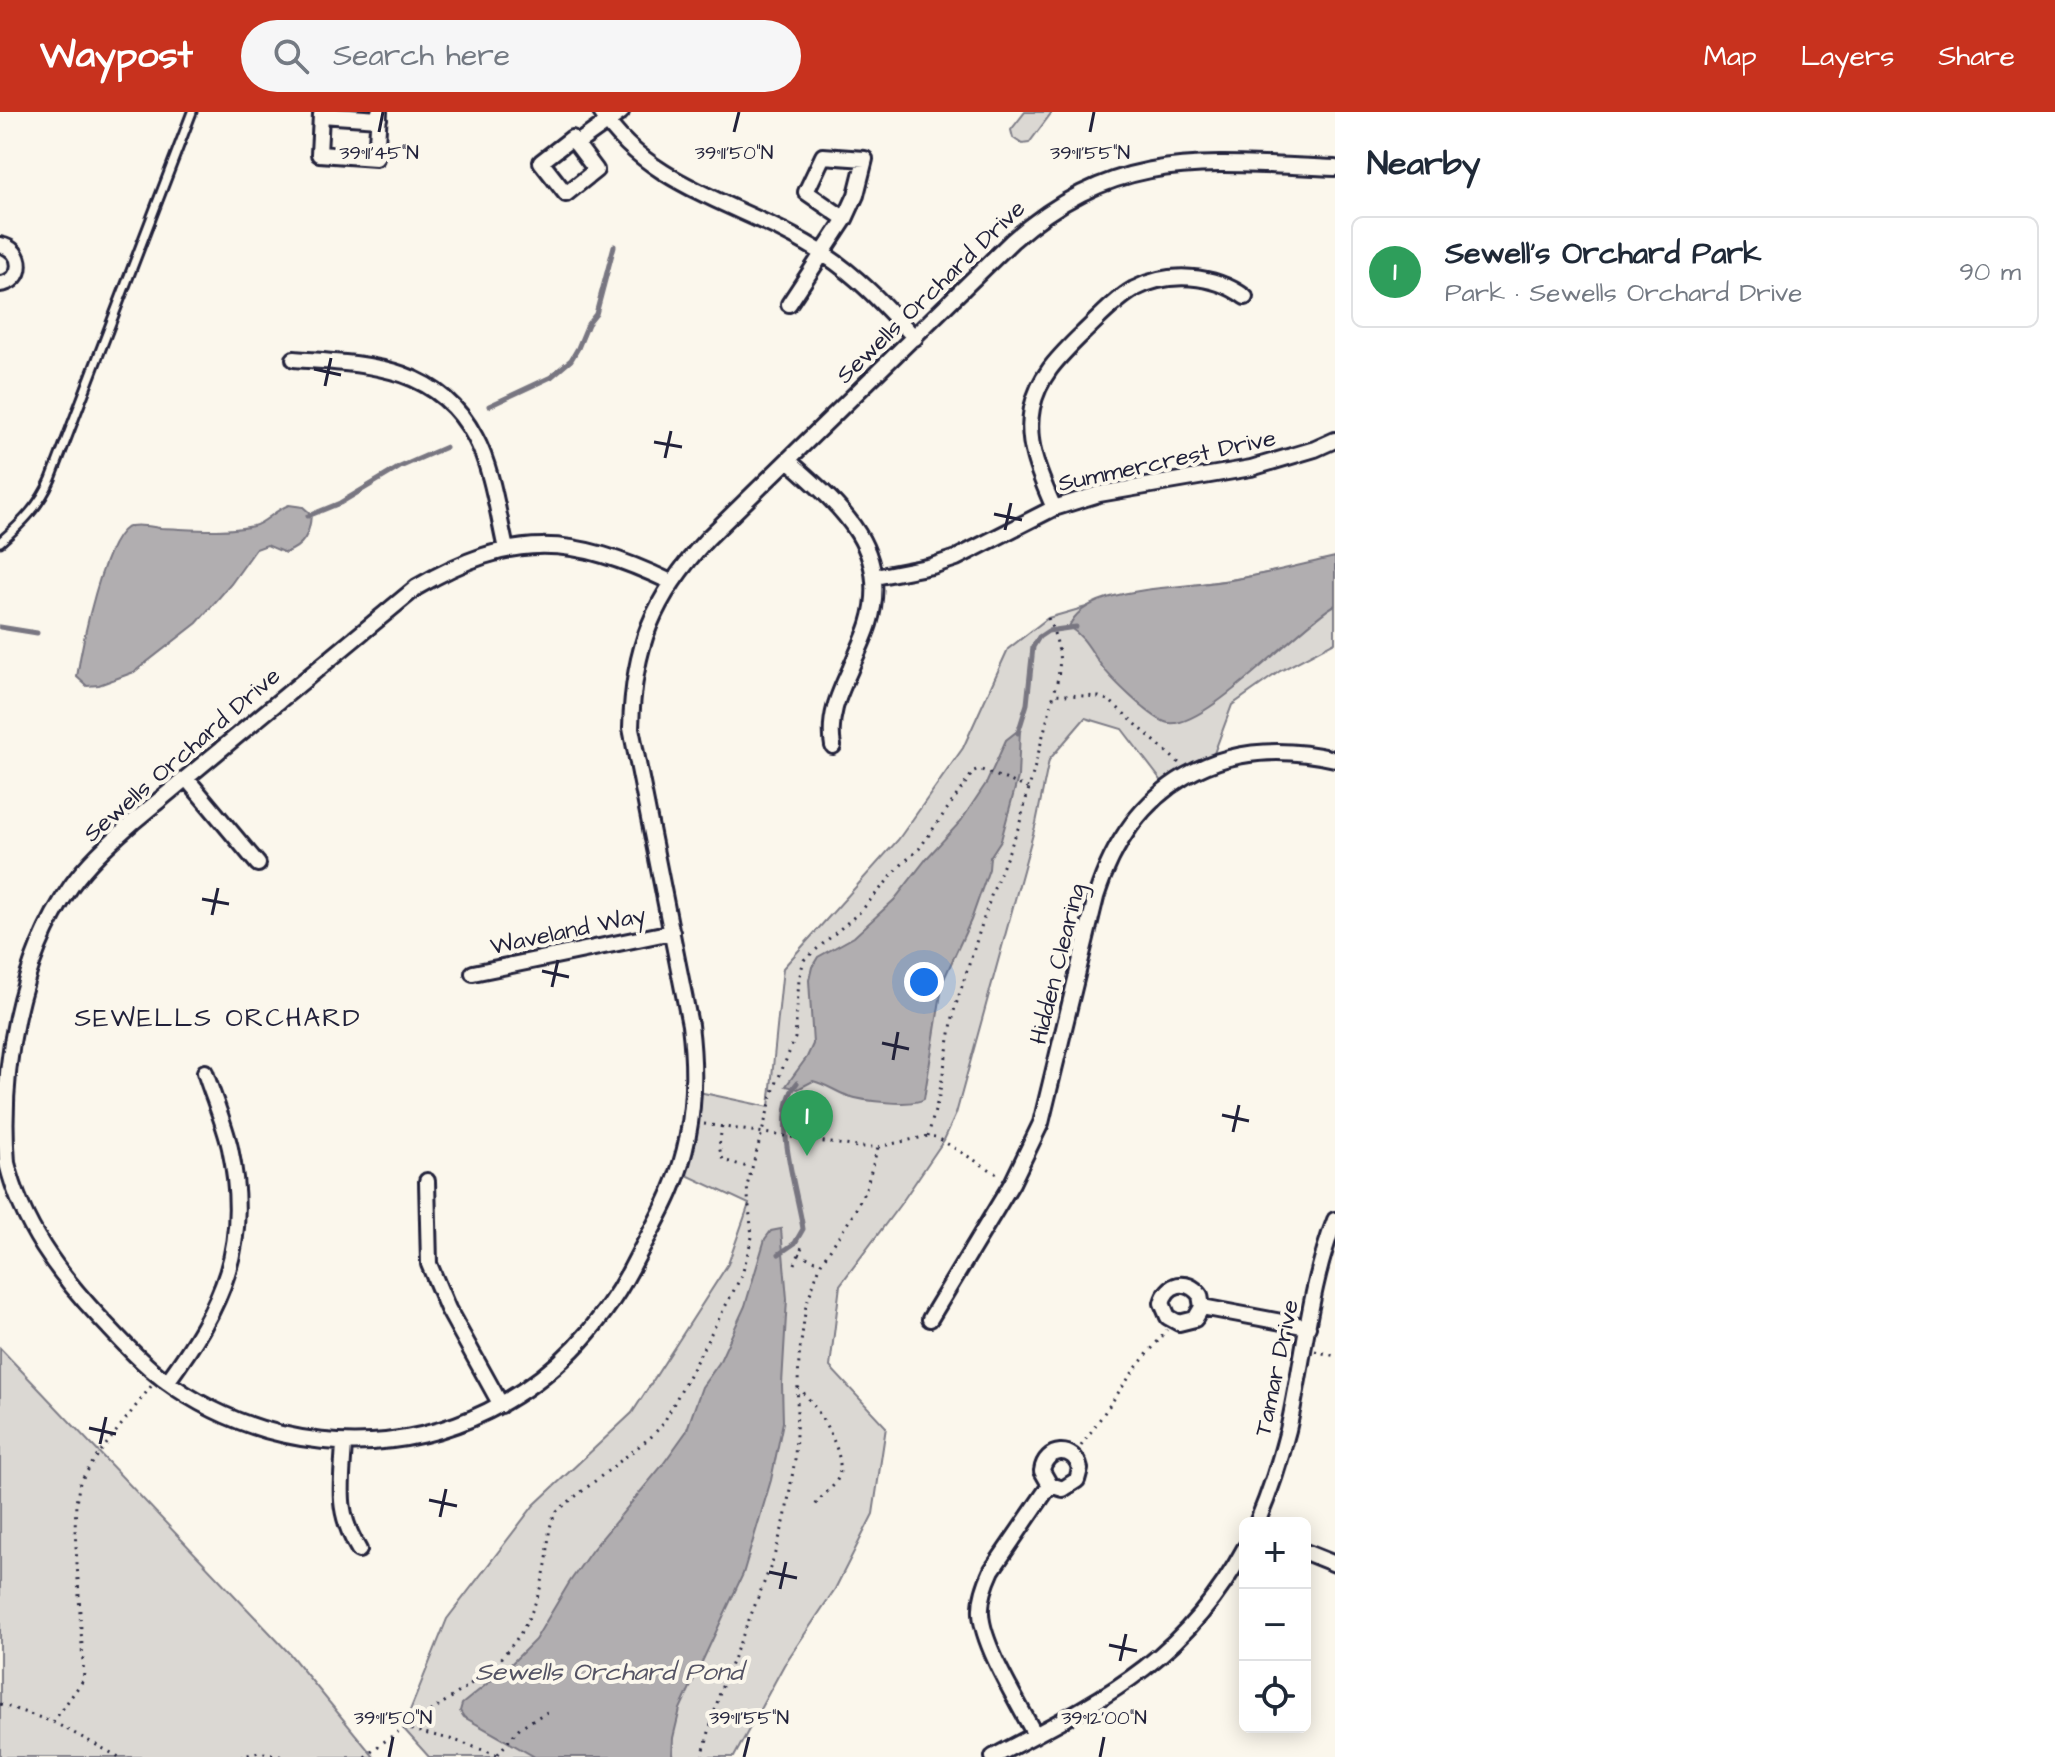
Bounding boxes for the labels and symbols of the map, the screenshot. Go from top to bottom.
text: 39°11'45"N [339,139,419,167]
text: 39°11'50"N [695,139,773,167]
text: 39°11'55"N [1050,139,1130,167]
street label: Sewells Orchard Drive [829,192,1033,392]
street label: Summercrest Drive [1055,421,1279,501]
street label: Sewells Orchard Drive [76,660,288,850]
street label: Hidden Clearing [1022,880,1095,1048]
street label: Waveland Way [487,898,649,965]
your location [904,962,944,1002]
district label: SEWELLS ORCHARD [74,1000,362,1036]
pin: 1 [781,1090,833,1156]
street label: Tamar Drive [1246,1297,1308,1439]
water label: Sewells Orchard Pond [475,1654,747,1690]
text: 39°11'50"N [354,1704,432,1732]
text: 39°11'55"N [709,1704,789,1732]
text: 39°12'00"N [1061,1704,1147,1732]

